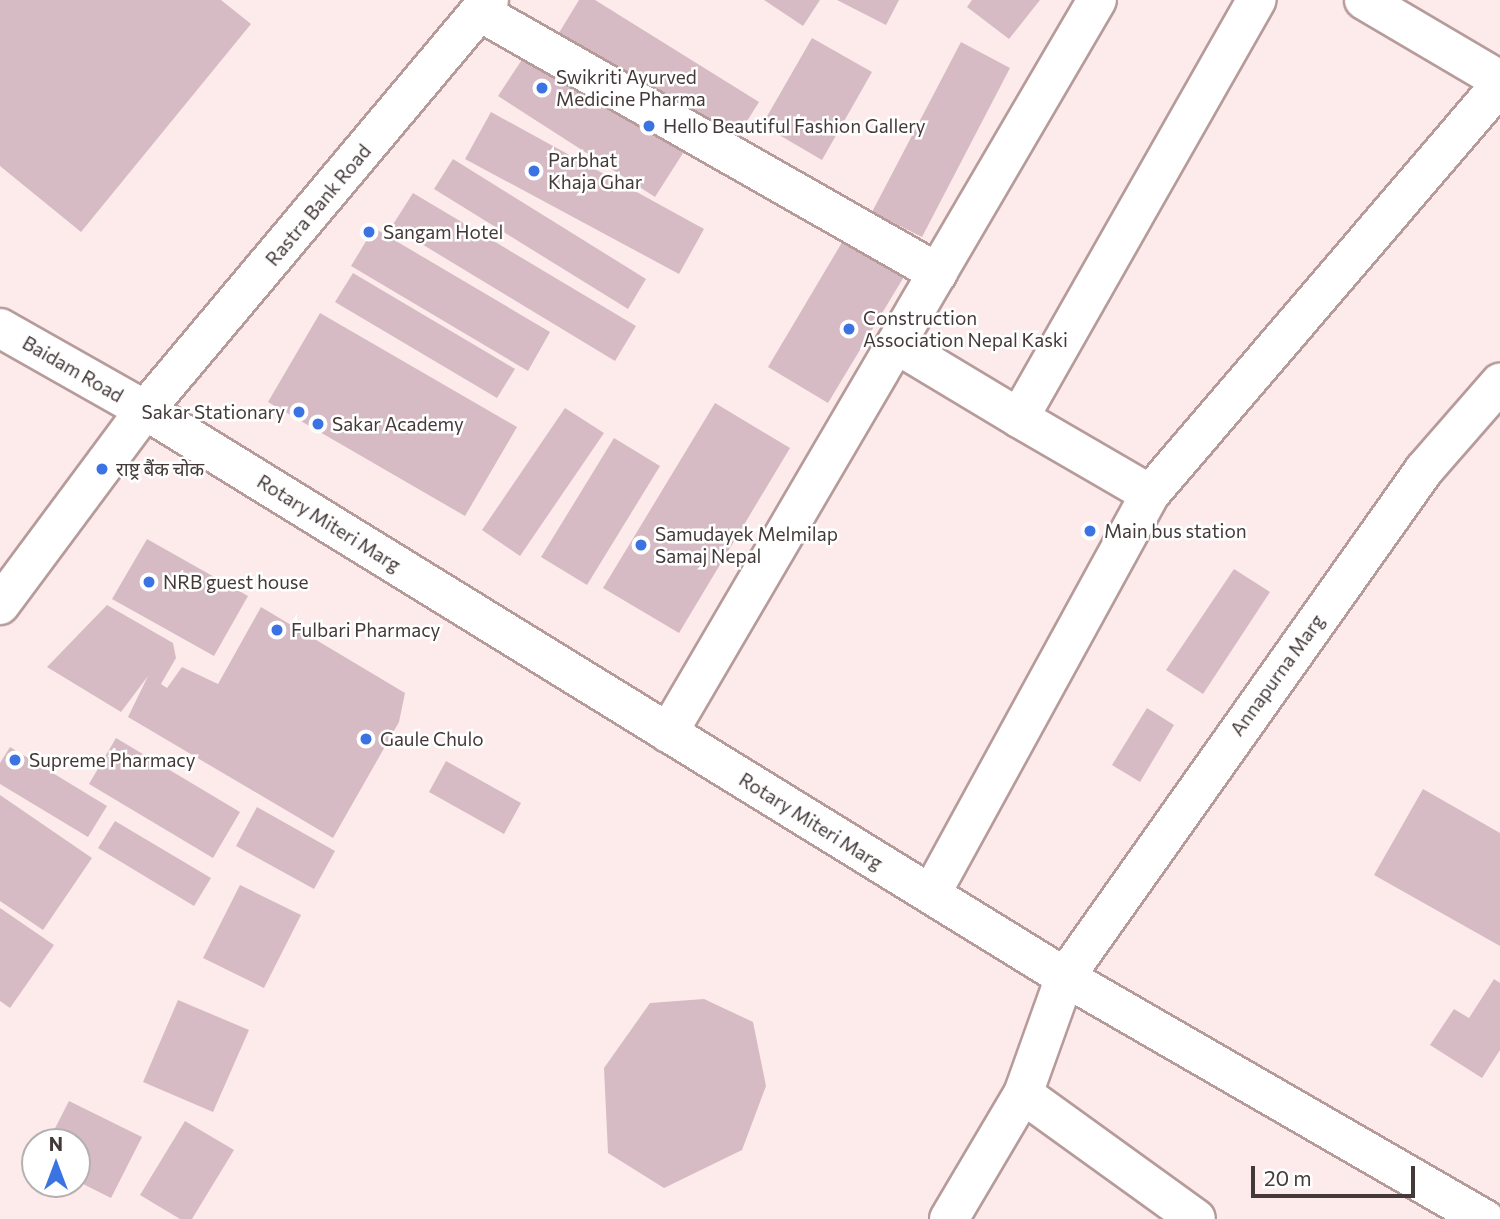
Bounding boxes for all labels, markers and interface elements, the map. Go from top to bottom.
place label: Swikriti Ayurved Medicine Pharma [556,66,706,110]
marker: Swikriti Ayurved Medicine Pharma [534,80,550,96]
place label: Hello Beautiful Fashion Gallery [663,115,926,137]
marker: Hello Beautiful Fashion Gallery [641,118,657,134]
street label: Rastra Bank Road [261,140,375,270]
place label: Parbhat Khaja Ghar [548,149,642,193]
marker: Parbhat Khaja Ghar [526,163,542,179]
place label: Sangam Hotel [383,221,503,243]
marker: Sangam Hotel [361,224,377,240]
place label: Construction Association Nepal Kaski [863,307,1068,351]
marker: Construction Association Nepal Kaski [841,321,857,337]
street label: Baidam Road [19,331,127,407]
place label: Sakar Stationary [142,401,285,423]
marker: Sakar Stationary [291,404,307,420]
place label: Sakar Academy [332,413,464,435]
marker: Sakar Academy [310,416,326,432]
place label: राष्ट्र बैंक चोक [116,458,204,480]
marker: राष्ट्र बैंक चोक [94,461,110,477]
street label: Rotary Miteri Marg [253,470,405,576]
place label: Main bus station [1104,520,1247,542]
place label: Samudayek Melmilap Samaj Nepal [655,523,838,567]
marker: Main bus station [1082,523,1098,539]
marker: Samudayek Melmilap Samaj Nepal [633,537,649,553]
place label: NRB guest house [163,571,308,593]
marker: NRB guest house [141,574,157,590]
street label: Annapurna Marg [1225,610,1329,740]
place label: Fulbari Pharmacy [291,619,440,641]
marker: Fulbari Pharmacy [269,622,285,638]
place label: Gaule Chulo [380,728,484,750]
marker: Gaule Chulo [358,731,374,747]
place label: Supreme Pharmacy [29,749,196,771]
marker: Supreme Pharmacy [7,752,23,768]
street label: Rotary Miteri Marg [735,768,887,874]
north arrow [21,1128,91,1198]
text: N [49,1132,63,1155]
scale bar [1255,1152,1420,1196]
text: 20 m [1264,1165,1312,1190]

